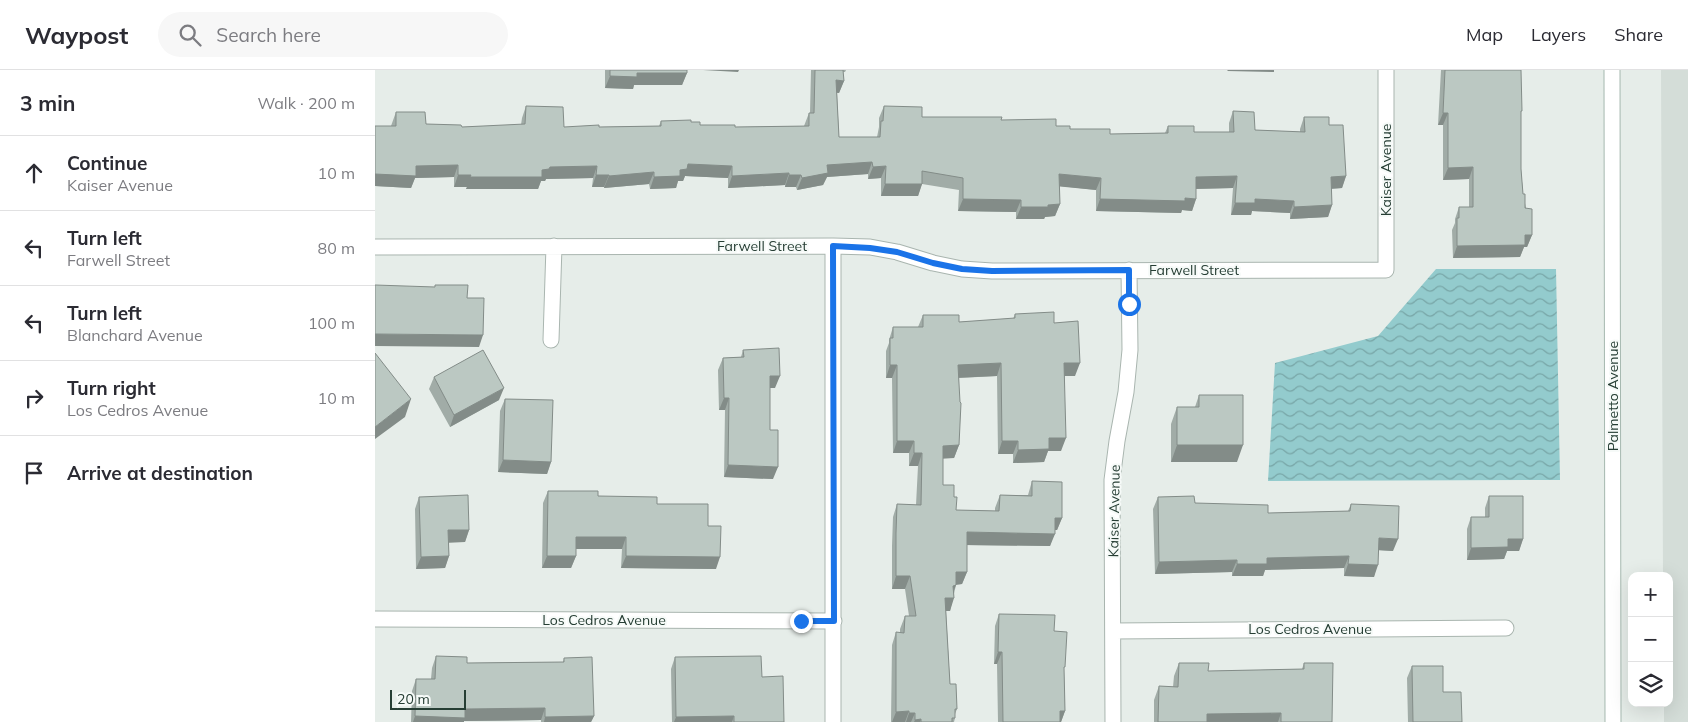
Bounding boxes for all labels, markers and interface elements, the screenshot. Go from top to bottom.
search box [158,12,508,57]
text: Waypost [25,20,128,50]
icon: search [176,21,204,49]
text: Search here [216,23,321,47]
text: Map [1466,23,1503,46]
text: Layers [1531,23,1586,46]
text: Share [1614,23,1663,46]
text: 3 min [20,90,75,116]
text: Walk · 200 m [257,93,355,113]
street label: Kaiser Avenue [1377,124,1395,216]
text: Continue [67,151,147,175]
icon: ahead [20,159,48,187]
text: 10 m [318,163,355,183]
text: Kaiser Avenue [67,175,173,195]
text: Turn left [67,226,142,250]
icon: left [20,234,48,262]
street label: Farwell Street [717,237,807,255]
text: 80 m [318,238,355,258]
text: Farwell Street [67,250,170,270]
street label: Farwell Street [1149,261,1239,279]
route start [1118,293,1141,316]
text: Turn left [67,301,142,325]
icon: left [20,309,48,337]
text: 100 m [308,313,355,333]
text: Blanchard Avenue [67,325,203,345]
street label: Palmetto Avenue [1604,341,1622,451]
text: Turn right [67,376,156,400]
icon: right [20,384,48,412]
text: 10 m [318,388,355,408]
text: Los Cedros Avenue [67,400,208,420]
icon: arrive [20,459,48,487]
text: Arrive at destination [67,461,253,485]
street label: Kaiser Avenue [1104,465,1124,557]
map controls [1628,572,1673,707]
button: + [1628,572,1673,617]
route end [790,610,813,633]
street label: Los Cedros Avenue [542,611,666,629]
button: − [1628,617,1673,662]
street label: Los Cedros Avenue [1248,620,1372,638]
button: layers [1628,662,1673,707]
scale bar [390,687,466,710]
text: 20 m [397,690,430,708]

